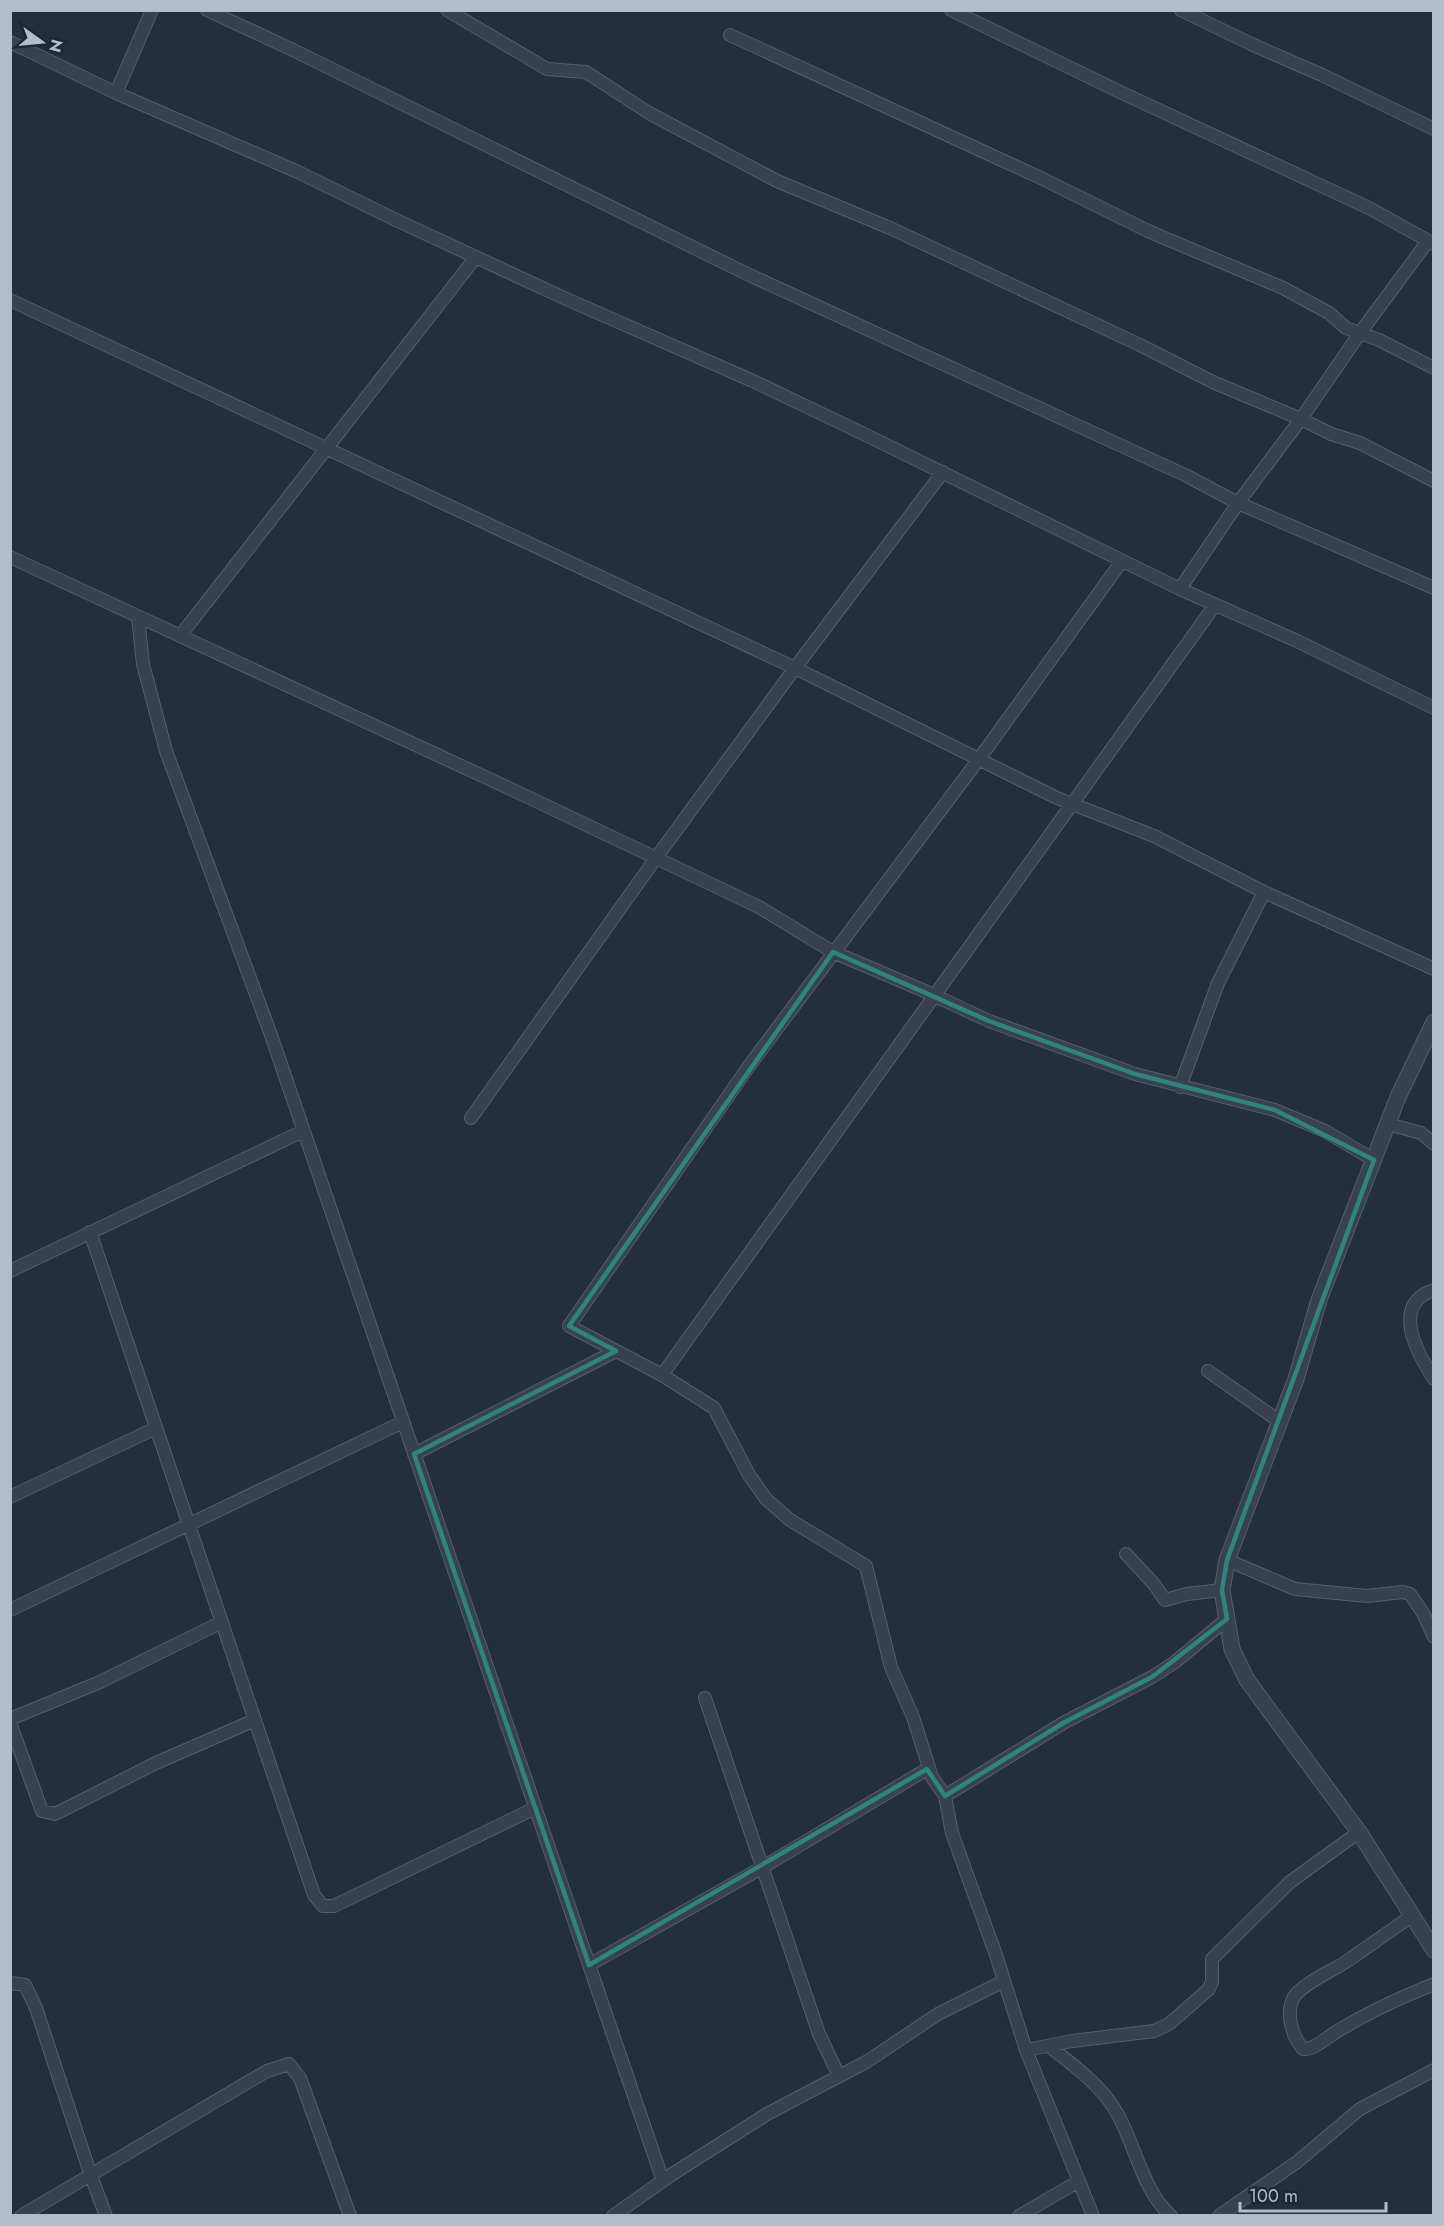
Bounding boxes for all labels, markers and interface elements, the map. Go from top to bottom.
north arrow [12,12,72,72]
text: N [43,37,69,55]
scale bar [1240,2175,1386,2213]
text: 100 m [1249,2183,1298,2209]

